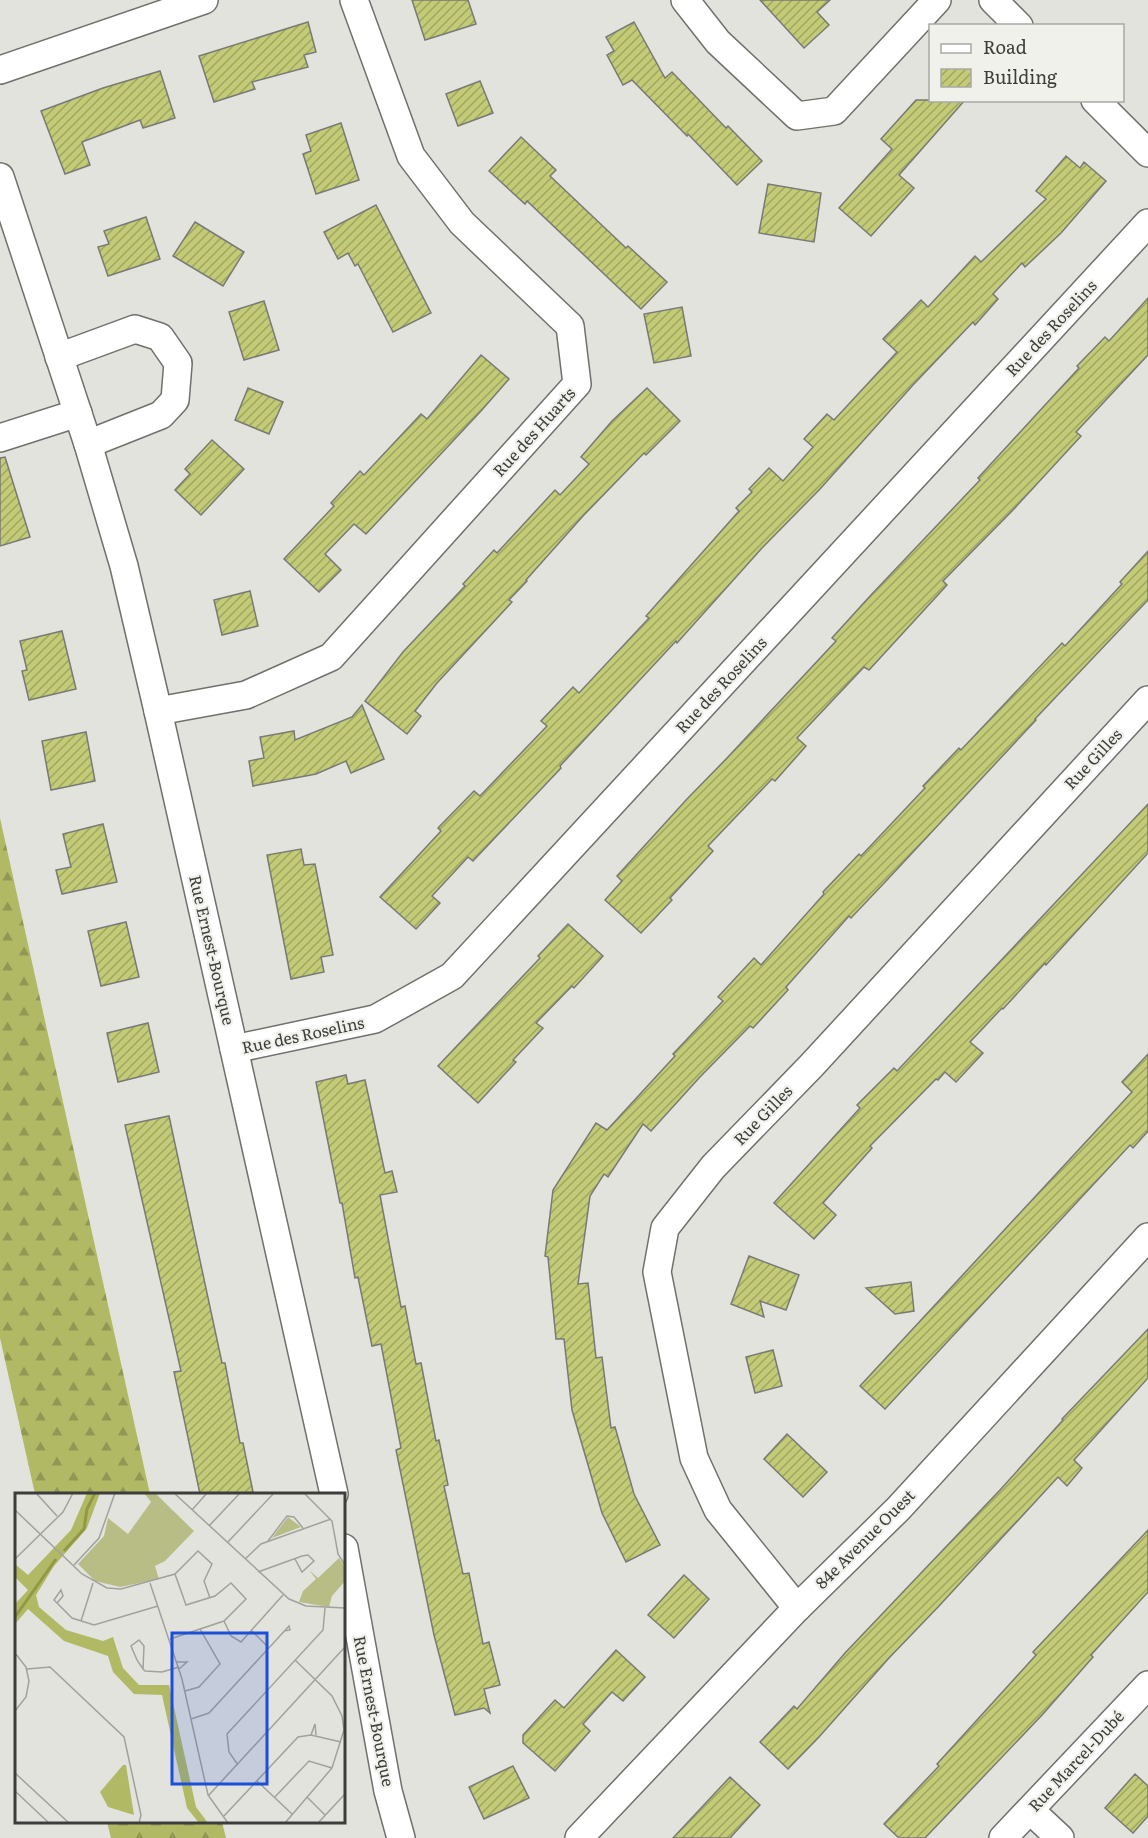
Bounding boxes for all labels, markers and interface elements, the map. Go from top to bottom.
legend [929,24,1124,102]
text: Road [983,33,1027,60]
text: Building [983,63,1058,90]
street label: Rue des Roselins [999,274,1102,381]
street label: Rue des Huarts [486,381,580,481]
street label: Rue des Roselins [669,631,772,738]
street label: Rue Gilles [1058,722,1127,794]
street label: Rue Ernest-Bourque [184,872,242,1027]
street label: Rue des Roselins [239,1009,366,1059]
street label: Rue Gilles [727,1079,797,1150]
street label: 84e Avenue Ouest [809,1483,920,1594]
inset map [15,1493,345,1823]
street label: Rue Ernest-Bourque [349,1633,401,1788]
street label: Rue Marcel-Dubé [1022,1704,1129,1816]

